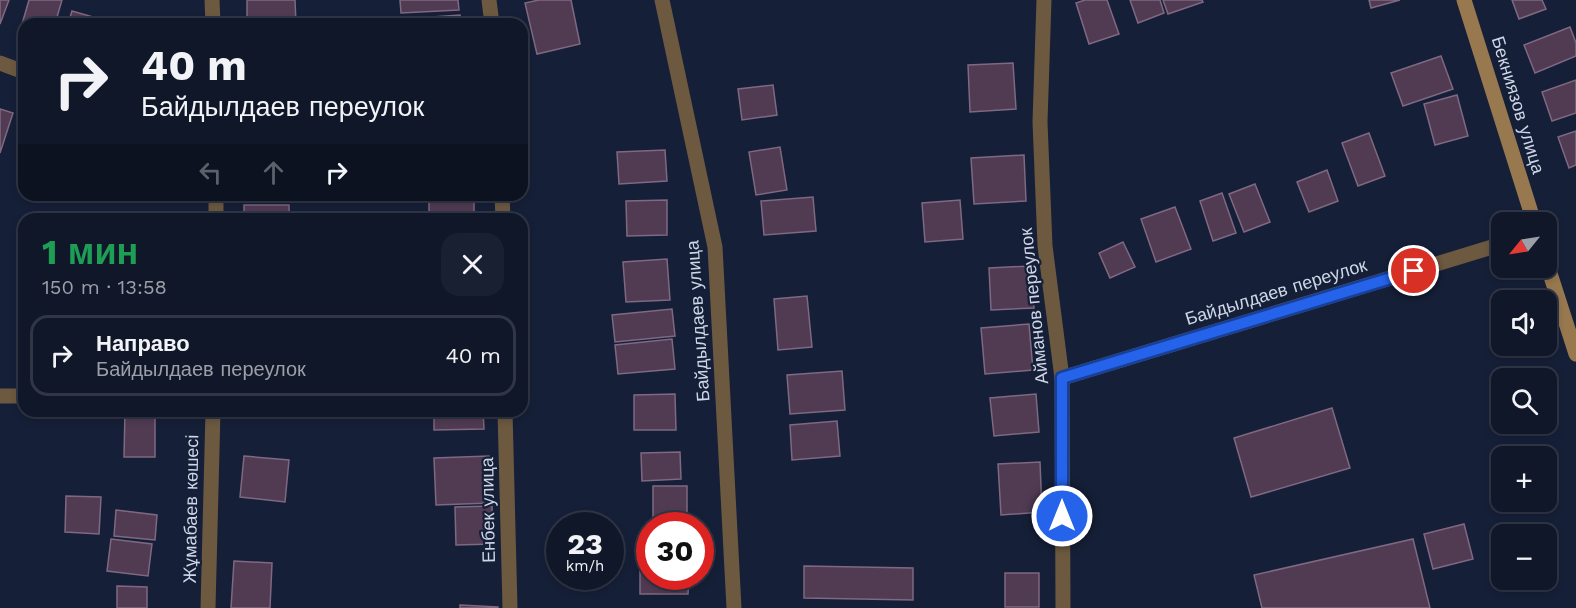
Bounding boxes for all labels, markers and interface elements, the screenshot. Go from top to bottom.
street label: Бекниязов улица [1488,34,1550,177]
text: 40 m [141,41,247,90]
icon: right [42,42,120,120]
text: Байдылдаев переулок [141,91,424,123]
icon: left [194,156,227,189]
icon: ahead [257,156,290,189]
icon: right [320,156,353,189]
north arrow [1491,212,1557,278]
map controls [1491,212,1557,590]
street label: Айманов переулок [1015,227,1052,385]
text: 1 мин [42,231,138,273]
button: close [441,233,504,296]
street label: Байдылдаев улица [681,239,714,402]
pin [1388,245,1439,296]
street label: Байдылдаев переулок [1182,254,1369,329]
icon: arrive [1397,254,1430,287]
text: 150 m · 13:58 [42,275,167,299]
button: sound [1491,290,1557,356]
text: Направо [96,331,190,356]
icon: right [45,339,78,372]
text: 40 m [445,343,501,368]
text: Байдылдаев переулок [96,357,306,381]
button: search [1491,368,1557,434]
street label: Жұмабаев көшесі [179,434,202,584]
button: + [1491,446,1557,512]
street label: Енбек улица [476,456,499,563]
position arrow [1030,484,1094,548]
speed limit sign: 30 [636,512,714,590]
button: − [1491,524,1557,590]
text: 23 [567,526,603,561]
text: km/h [566,557,604,575]

